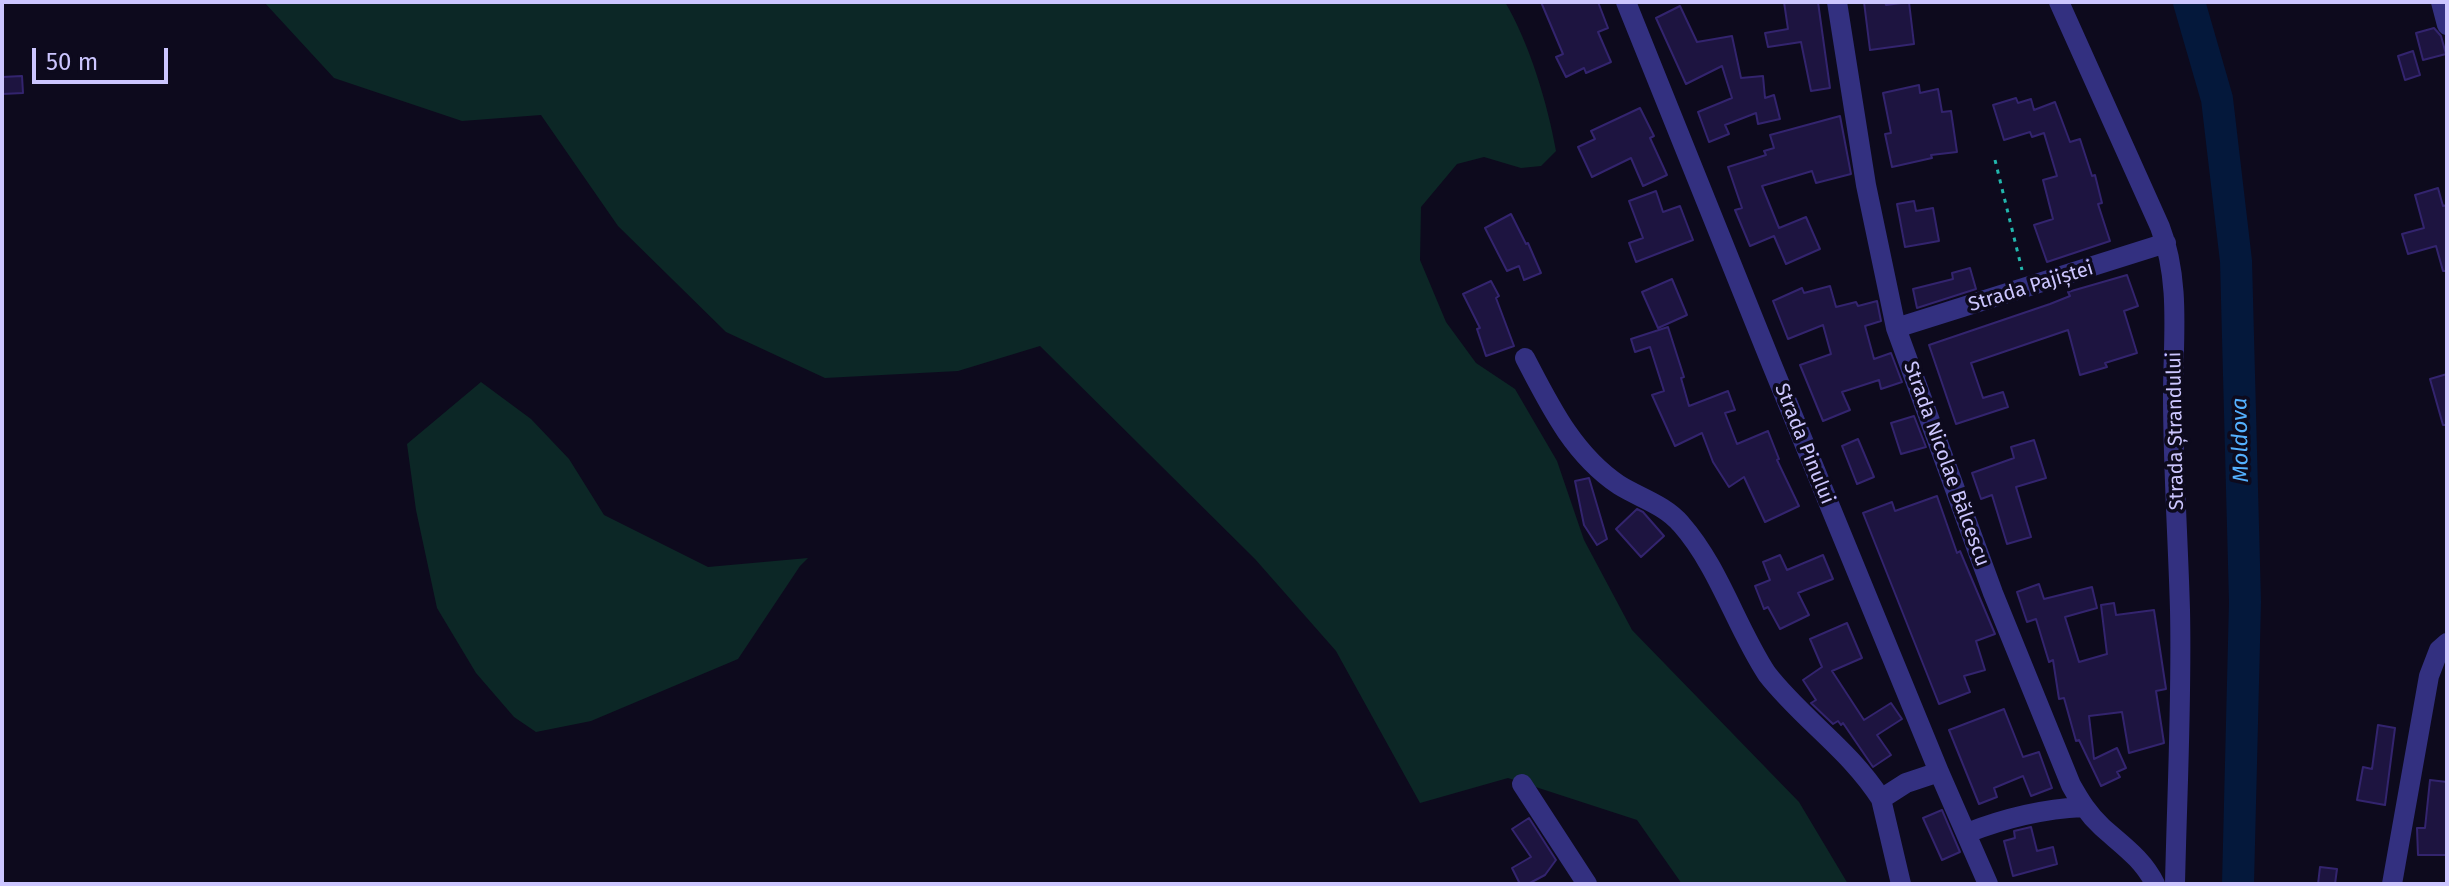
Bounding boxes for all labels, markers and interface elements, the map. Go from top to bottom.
scale bar [36,32,172,82]
text: 50 m [46,48,98,76]
street label: Strada Pajiștei [1966,257,2096,317]
street label: Strada Ștrandului [2163,351,2189,511]
street label: Strada Nicolae Bălcescu [1898,358,1994,570]
street label: Strada Pinului [1769,380,1839,508]
water label: Moldova [2227,397,2255,483]

